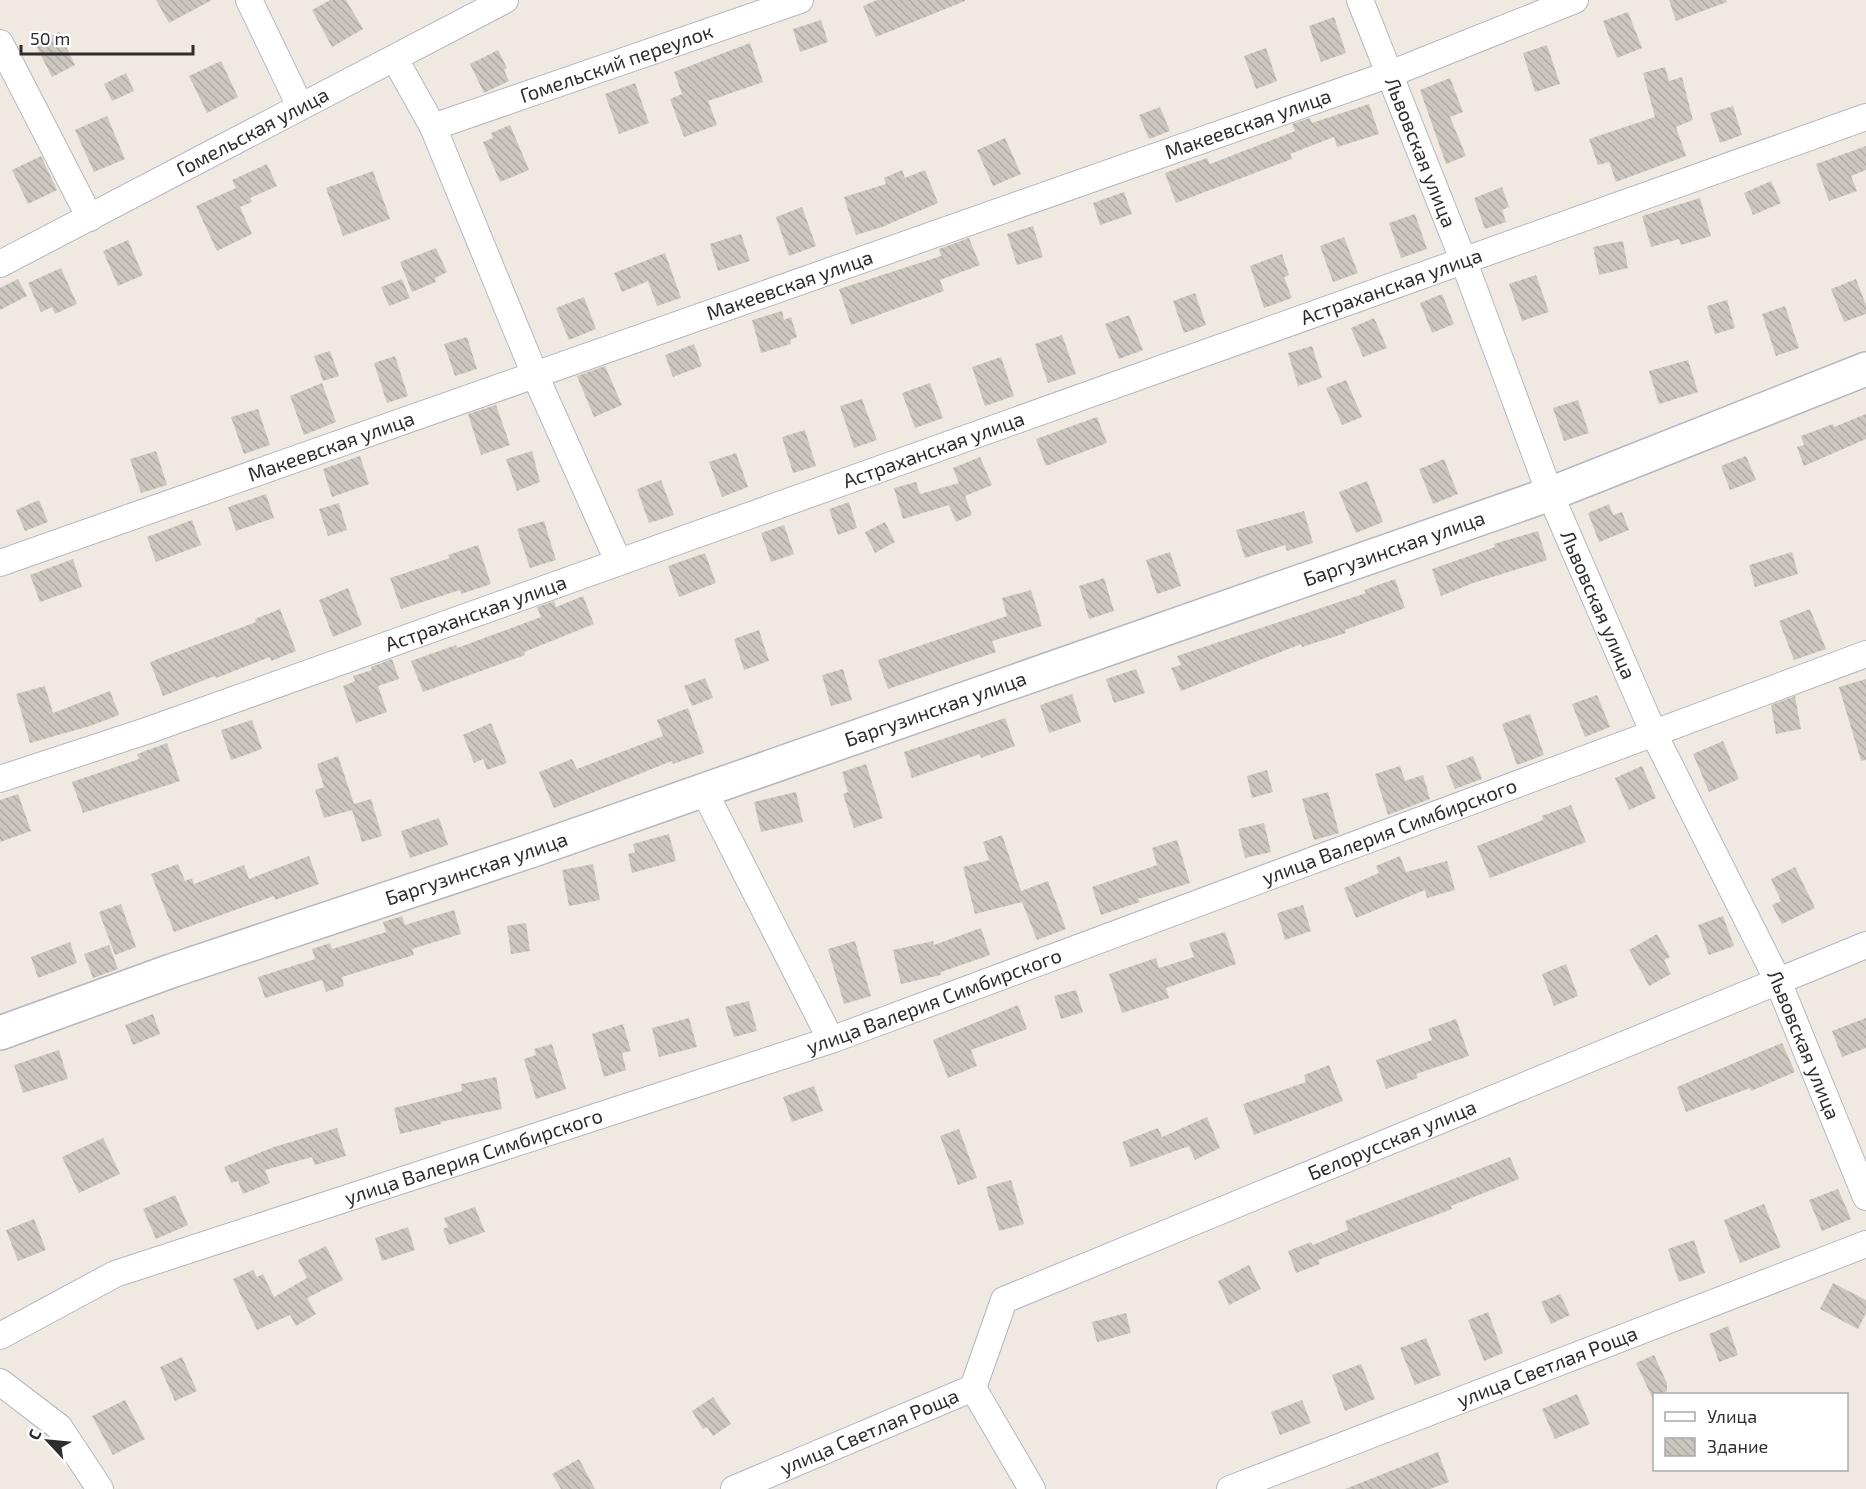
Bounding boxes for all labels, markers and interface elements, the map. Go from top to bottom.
scale bar [21,18,194,56]
street label: Гомельский переулок [516,18,716,107]
text: 50 m [30,27,70,49]
street label: Львовская улица [1381,73,1462,231]
street label: Гомельская улица [172,81,332,181]
street label: Макеевская улица [1161,83,1334,163]
street label: Астраханская улица [1297,242,1485,329]
street label: Макеевская улица [703,244,876,325]
street label: Макеевская улица [244,405,417,486]
street label: Астраханская улица [839,406,1027,492]
street label: Баргузинская улица [1300,505,1488,590]
street label: Львовская улица [1556,526,1642,682]
street label: Астраханская улица [382,569,570,656]
street label: Баргузинская улица [841,665,1029,751]
street label: улица Валерия Симбирского [1258,772,1520,890]
street label: Баргузинская улица [382,826,570,910]
street label: улица Валерия Симбирского [803,942,1065,1059]
street label: Львовская улица [1763,965,1846,1123]
street label: Белорусская улица [1304,1094,1480,1185]
street label: улица Валерия Симбирского [341,1102,605,1210]
street label: улица Светлая Роща [1453,1320,1641,1412]
street label: улица Светлая Роща [776,1383,962,1480]
legend [1653,1393,1848,1471]
text: Улица [1707,1405,1757,1427]
north arrow [18,1411,78,1471]
text: С [23,1426,45,1443]
text: Здание [1707,1435,1768,1457]

